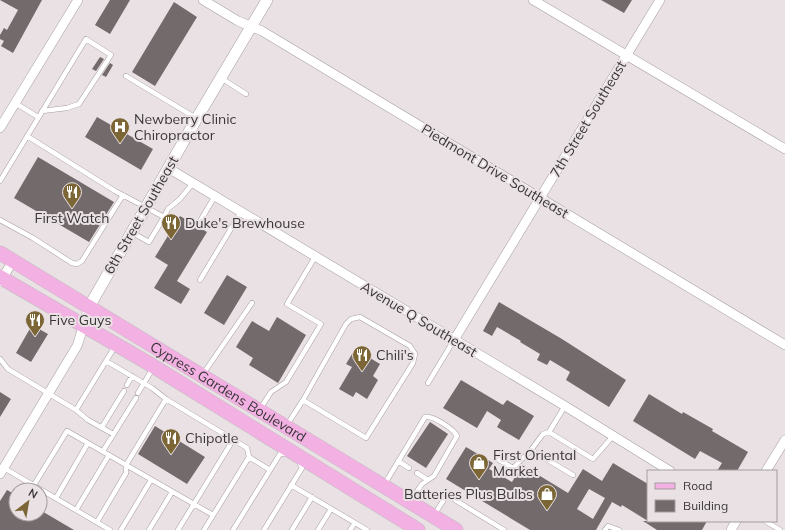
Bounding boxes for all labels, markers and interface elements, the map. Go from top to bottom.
street label: 7th Street Southeast [546,57,630,181]
place label: Newberry Clinic Chiropractor [134,110,237,144]
hospital icon: Newberry Clinic Chiropractor [109,116,131,144]
street label: Piedmont Drive Southeast [418,120,572,222]
street label: 6th Street Southeast [100,153,182,277]
restaurant icon: First Watch [61,181,83,209]
place label: First Watch [35,209,109,227]
restaurant icon: Duke's Brewhouse [160,212,182,240]
place label: Duke's Brewhouse [185,214,305,232]
street label: Avenue Q Southeast [358,277,481,361]
restaurant icon: Five Guys [24,309,46,337]
place label: Five Guys [49,311,111,329]
street label: Cypress Gardens Boulevard [147,337,310,446]
restaurant icon: Chili's [351,344,373,372]
place label: Chili's [376,346,414,364]
restaurant icon: Chipotle [160,427,182,455]
place label: Chipotle [185,429,238,447]
place label: First Oriental Market [493,446,576,480]
shop icon: First Oriental Market [468,452,490,480]
legend [647,470,777,522]
text: Road [683,478,712,493]
north arrow [8,482,48,522]
shop icon: Batteries Plus Bulbs [536,483,558,511]
text: N [26,485,40,502]
place label: Batteries Plus Bulbs [404,485,533,503]
text: Building [683,498,728,513]

